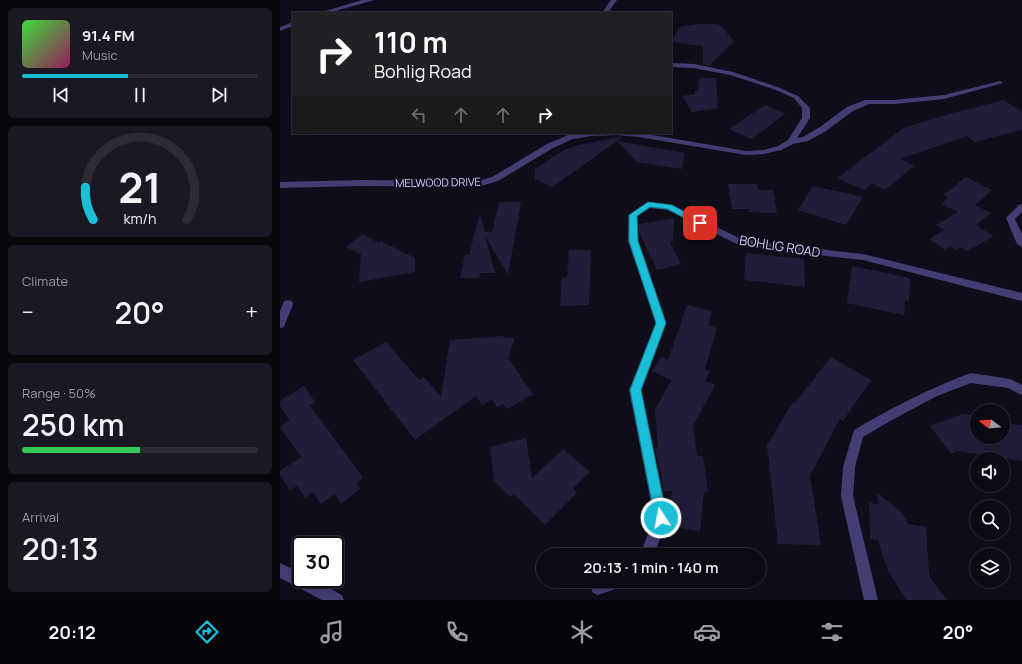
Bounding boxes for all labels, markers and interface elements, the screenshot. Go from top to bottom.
text: 110 m [374,23,448,61]
text: 91.4 FM [82,25,135,46]
icon: right [308,28,360,80]
text: Music [82,46,118,64]
text: Bohlig Road [374,59,472,83]
icon: previous [50,84,72,106]
icon: pause [129,84,151,106]
icon: next [208,84,230,106]
icon: left [408,104,430,126]
icon: ahead [450,104,472,126]
icon: ahead [492,104,514,126]
icon: right [534,104,556,126]
text: 21 [119,158,162,214]
street label: MELWOOD DRIVE [395,174,481,190]
pin [683,206,717,240]
text: km/h [123,208,157,227]
icon: arrive [689,212,711,234]
street label: BOHLIG ROAD [738,231,822,261]
text: Climate [22,272,68,290]
text: 20° [114,292,165,333]
text: − [22,297,34,327]
text: + [245,297,258,327]
text: Range · 50% [22,384,96,402]
text: 250 km [22,404,125,445]
north arrow [970,404,1010,444]
map controls [970,404,1010,588]
button: sound [970,452,1010,492]
position arrow [640,497,682,539]
button: search [970,500,1010,540]
text: Arrival [22,508,59,526]
text: 20:13 [22,528,99,569]
speed limit sign: 30 [292,536,344,588]
button: layers [970,548,1010,588]
text: 20:13 · 1 min · 140 m [584,557,718,578]
icon: directions [193,618,221,646]
icon: music [318,618,346,646]
icon: phone [443,618,471,646]
icon: climate [568,618,596,646]
icon: car [693,618,721,646]
icon: filters [818,618,846,646]
text: 20:12 [48,620,96,644]
text: 20° [943,620,973,644]

